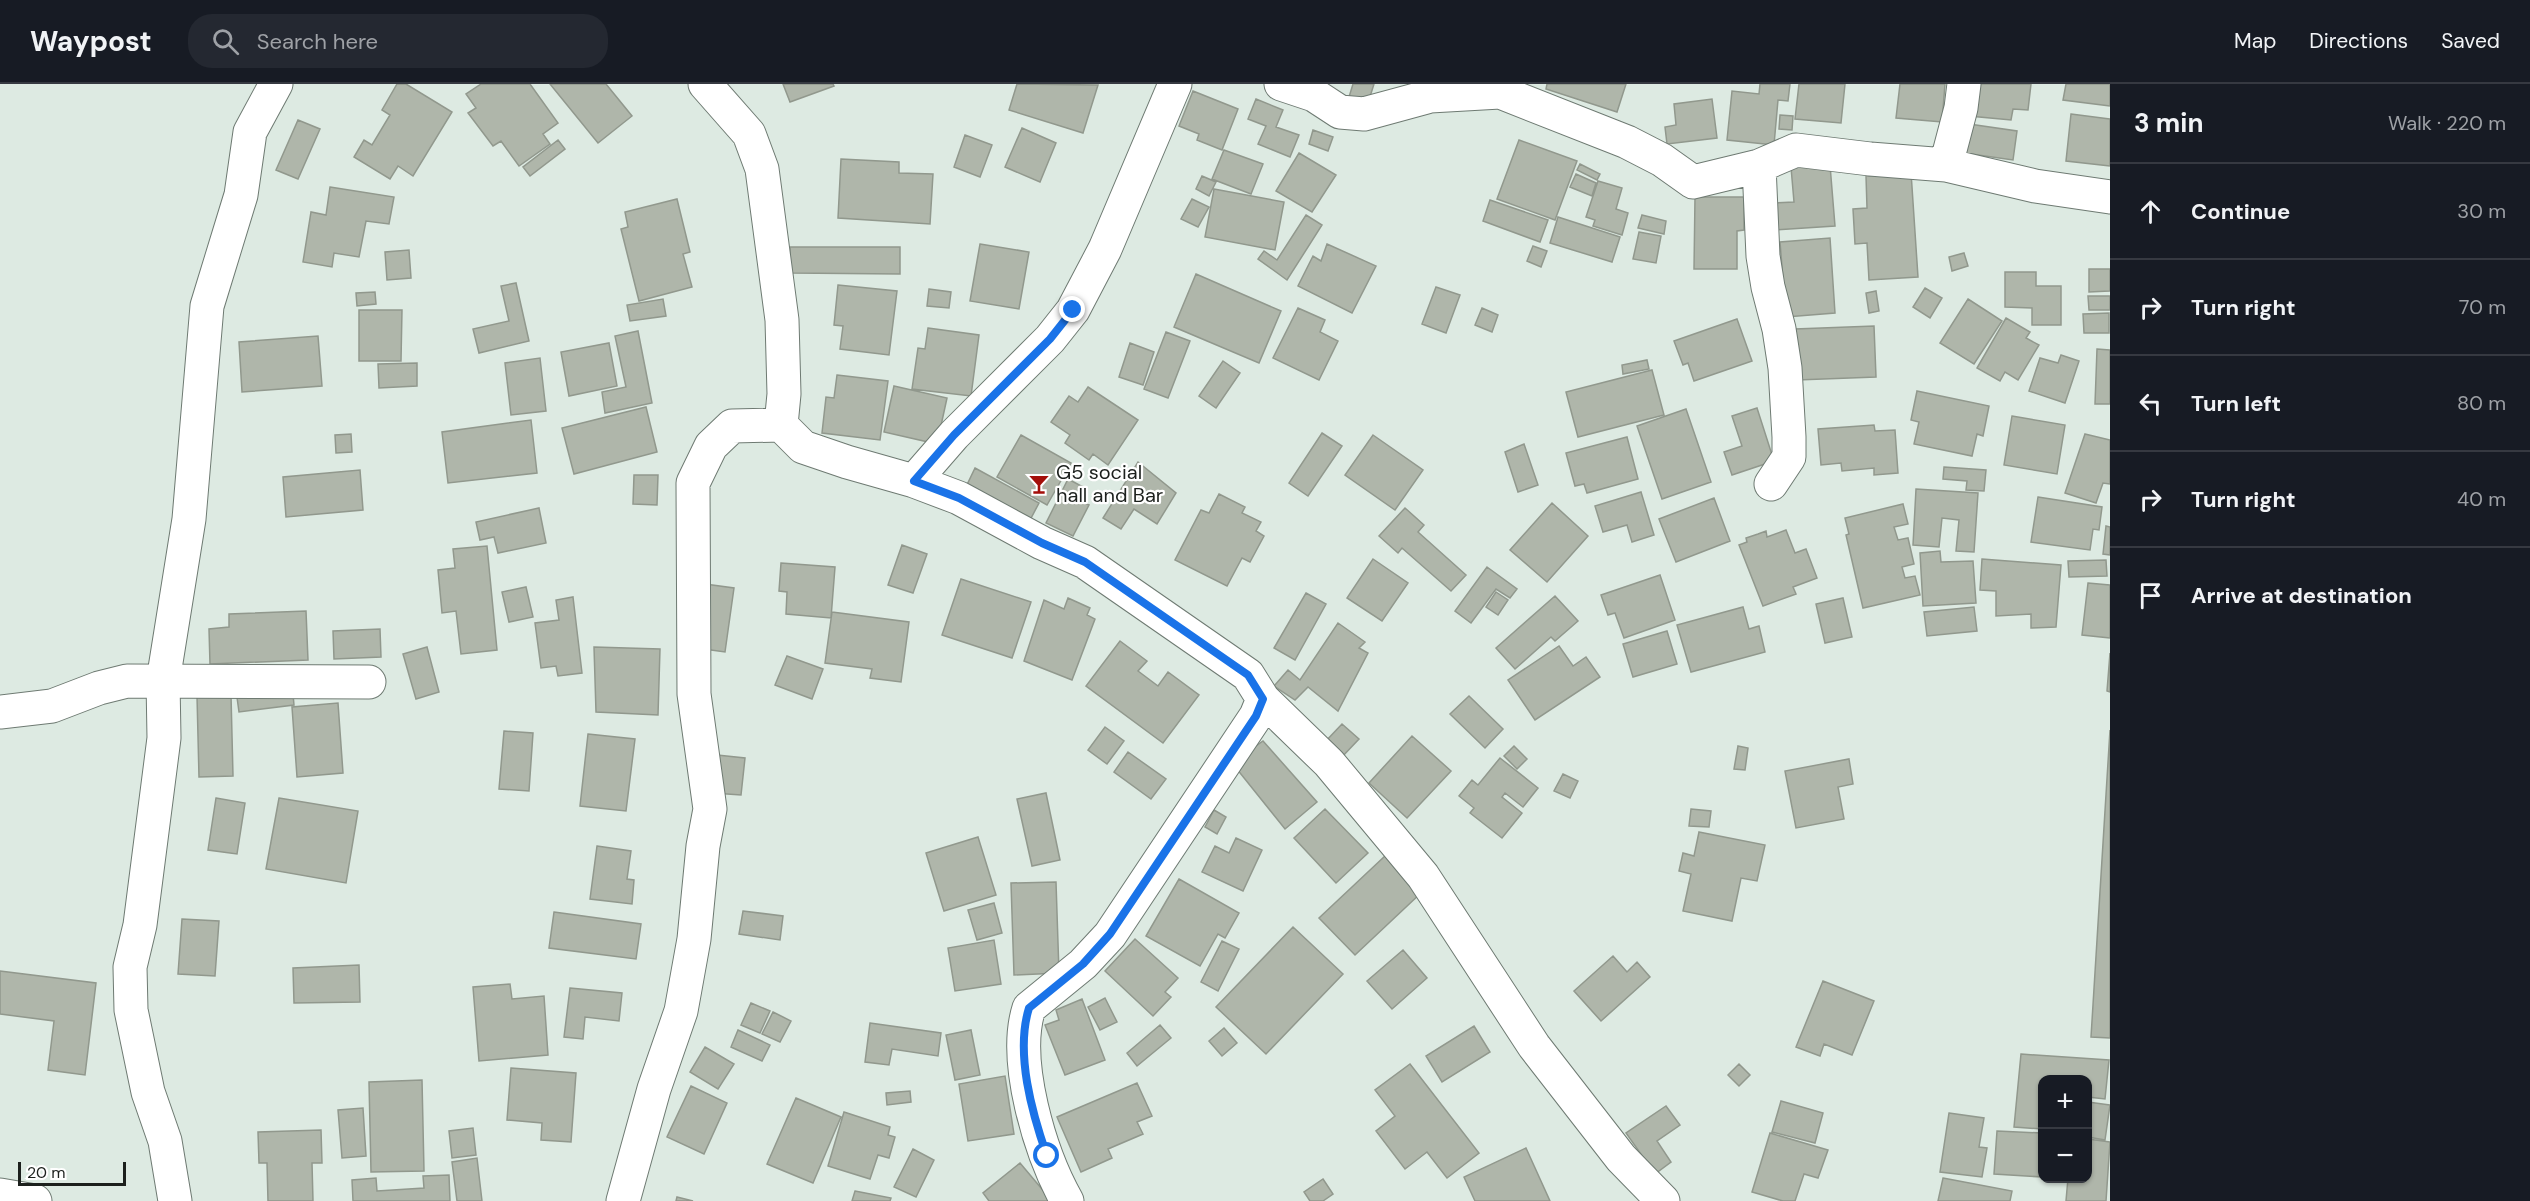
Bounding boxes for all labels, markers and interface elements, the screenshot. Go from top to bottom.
search box [188,14,608,68]
text: Waypost [30,23,152,60]
icon: search [209,25,242,58]
text: Search here [257,27,378,56]
text: Map [2234,27,2276,55]
text: Directions [2309,27,2408,55]
text: Saved [2441,27,2500,55]
text: 3 min [2134,106,2203,140]
text: Walk · 220 m [2388,110,2506,136]
icon: ahead [2134,195,2167,228]
text: Continue [2191,197,2290,226]
text: 30 m [2457,198,2506,224]
icon: right [2134,291,2167,324]
text: Turn right [2191,293,2296,322]
text: 70 m [2459,294,2506,320]
route end [1059,296,1085,322]
icon: left [2134,387,2167,420]
text: Turn left [2191,389,2281,418]
text: 80 m [2457,390,2506,416]
place label: G5 social hall and Bar [1056,459,1163,508]
bar icon: G5 social hall and Bar [1027,472,1051,496]
icon: right [2134,483,2167,516]
text: Turn right [2191,485,2296,514]
text: 40 m [2457,486,2506,512]
icon: arrive [2134,579,2167,612]
text: Arrive at destination [2191,581,2412,610]
map controls [2038,1075,2092,1183]
button: + [2038,1075,2092,1129]
button: − [2038,1129,2092,1183]
route start [1033,1142,1059,1168]
scale bar [18,1159,126,1186]
text: 20 m [27,1162,66,1183]

